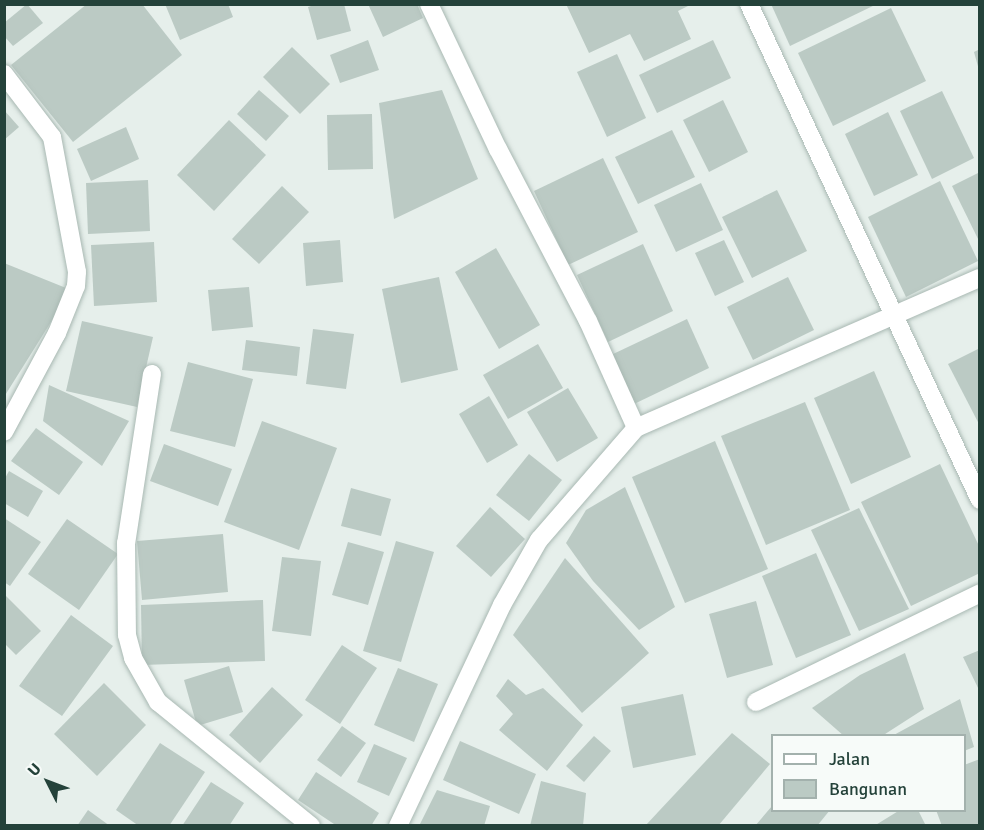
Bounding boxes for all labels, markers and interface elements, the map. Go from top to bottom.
legend [771,734,966,812]
text: Jalan [829,748,870,770]
north arrow [18,752,78,812]
text: U [24,759,46,781]
text: Bangunan [829,778,907,800]

